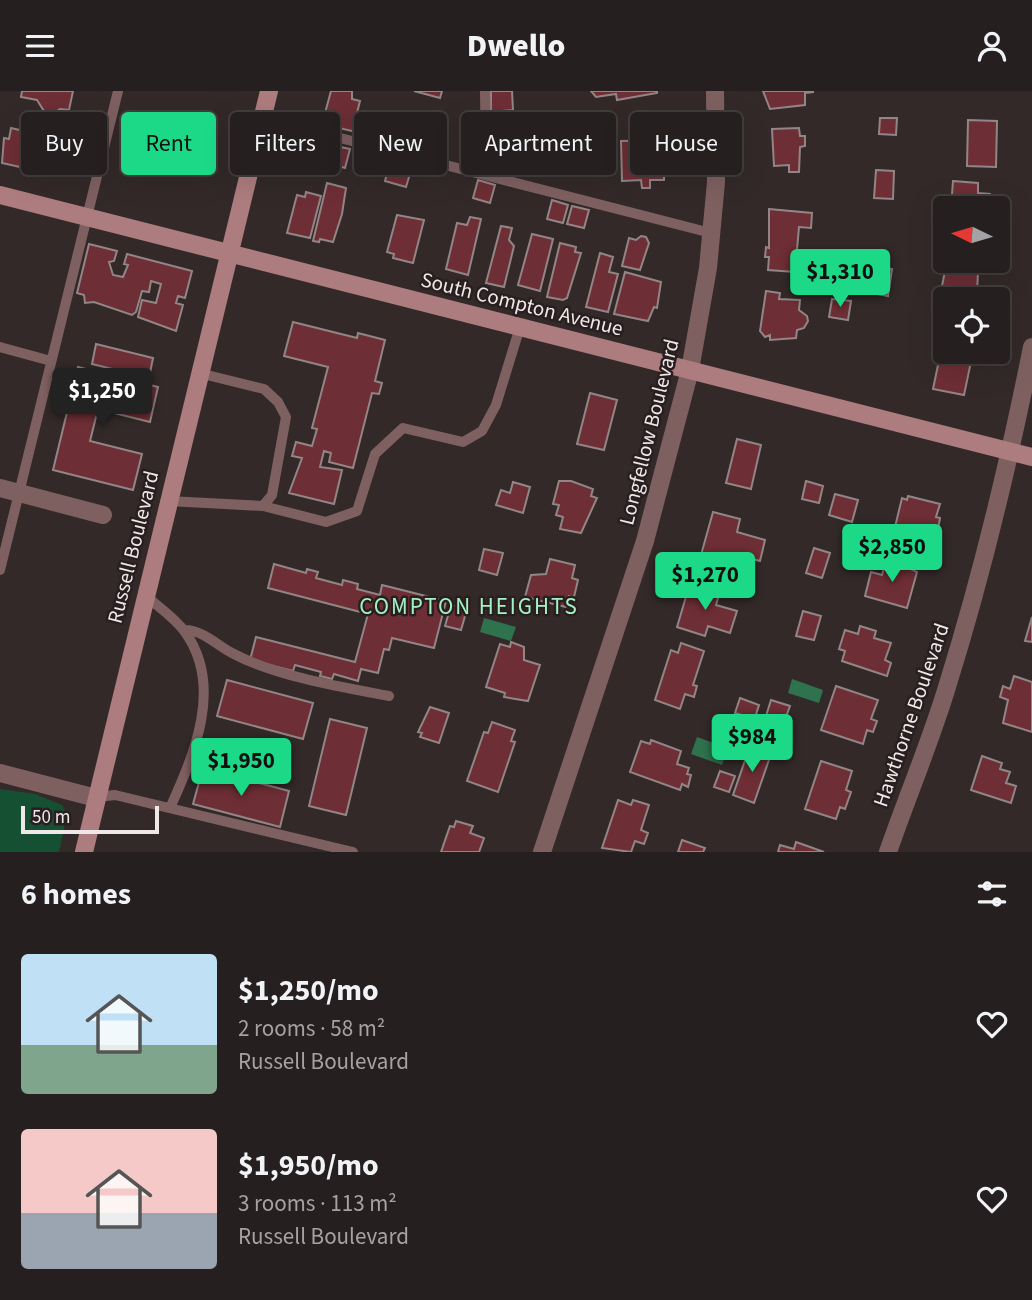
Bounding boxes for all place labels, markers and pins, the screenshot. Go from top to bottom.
pin: $1,310 [783,249,897,309]
pin: $1,250 [45,369,159,428]
pin: $2,850 [835,525,949,584]
pin: $1,270 [648,553,762,612]
pin: $984 [711,715,793,774]
pin: $1,950 [184,739,298,798]

